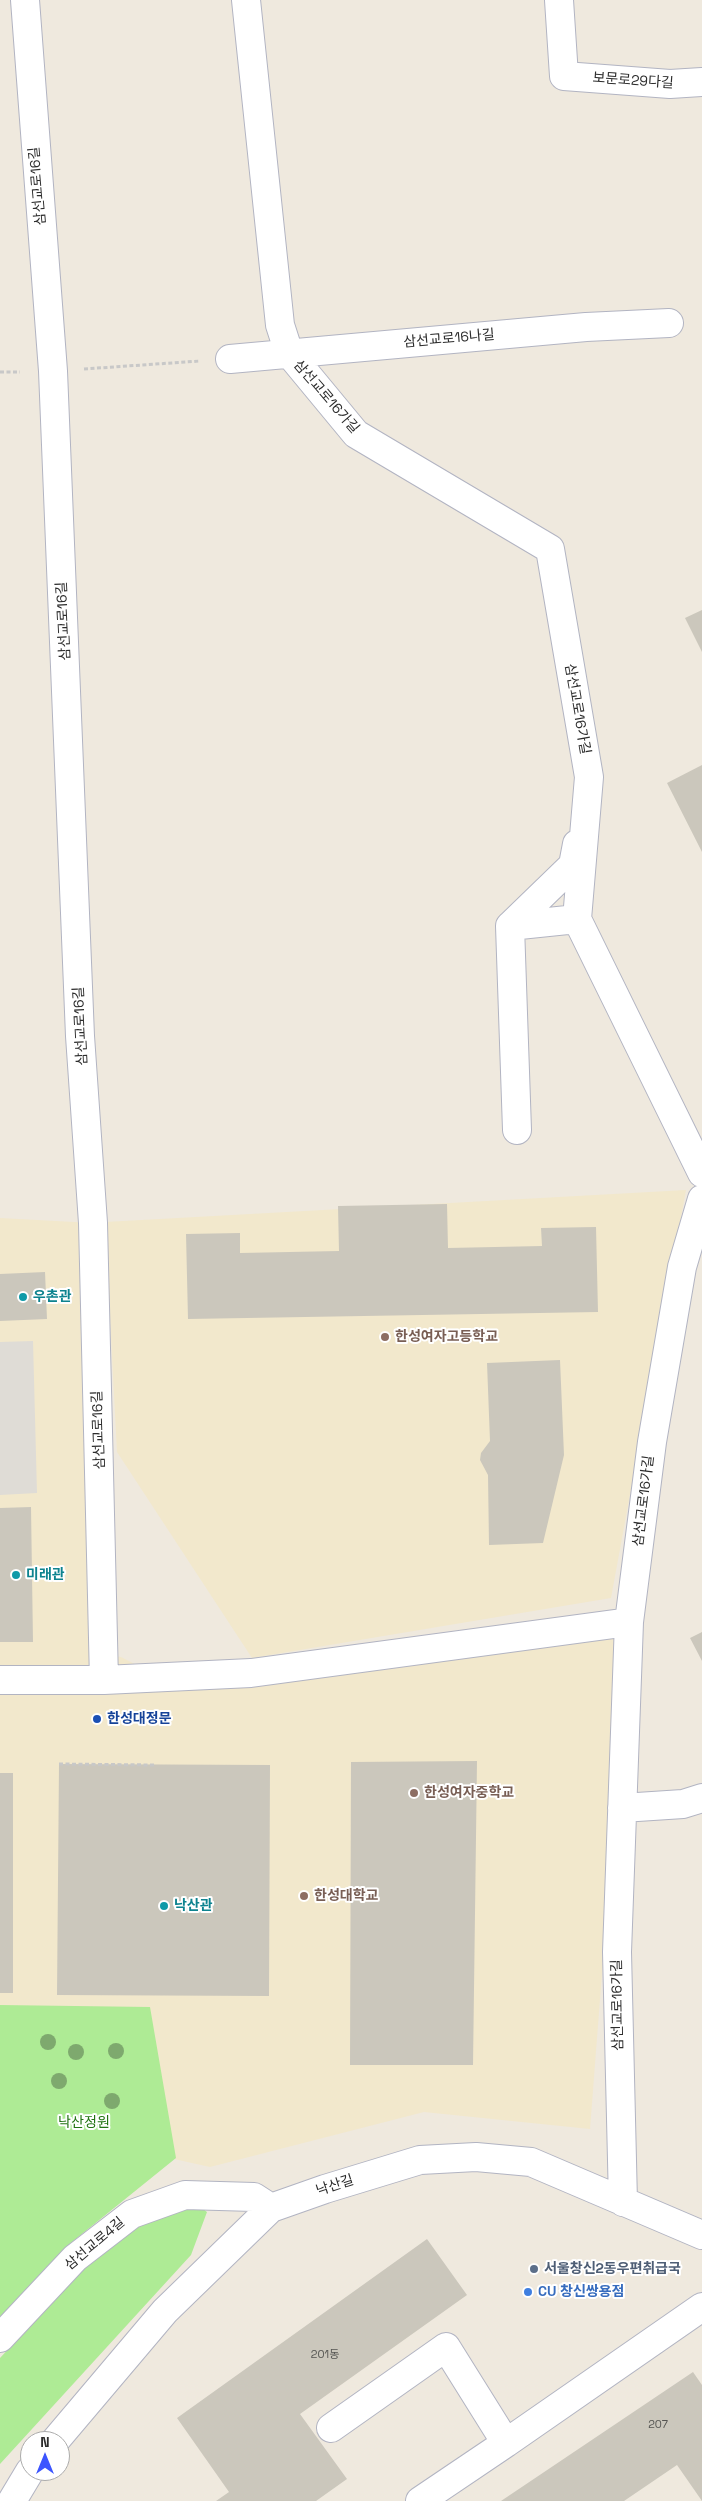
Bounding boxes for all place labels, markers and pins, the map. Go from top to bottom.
place label: 우촌관 [33,1289,72,1305]
marker: 우촌관 [17,1291,29,1303]
place label: 한성여자고등학교 [395,1329,498,1345]
marker: 한성여자고등학교 [379,1331,391,1343]
place label: 미래관 [26,1567,65,1583]
marker: 미래관 [10,1569,22,1581]
place label: 한성대정문 [107,1711,171,1727]
marker: 한성대정문 [91,1713,103,1725]
place label: 한성여자중학교 [424,1785,514,1801]
marker: 한성여자중학교 [408,1787,420,1799]
place label: 한성대학교 [314,1888,378,1904]
marker: 한성대학교 [298,1890,310,1902]
place label: 낙산관 [174,1898,213,1914]
marker: 낙산관 [158,1900,170,1912]
place label: 서울창신2동우편취급국 [544,2261,681,2277]
marker: 서울창신2동우편취급국 [528,2263,540,2275]
place label: CU 창신쌍용점 [538,2284,624,2300]
marker: CU 창신쌍용점 [522,2286,534,2298]

